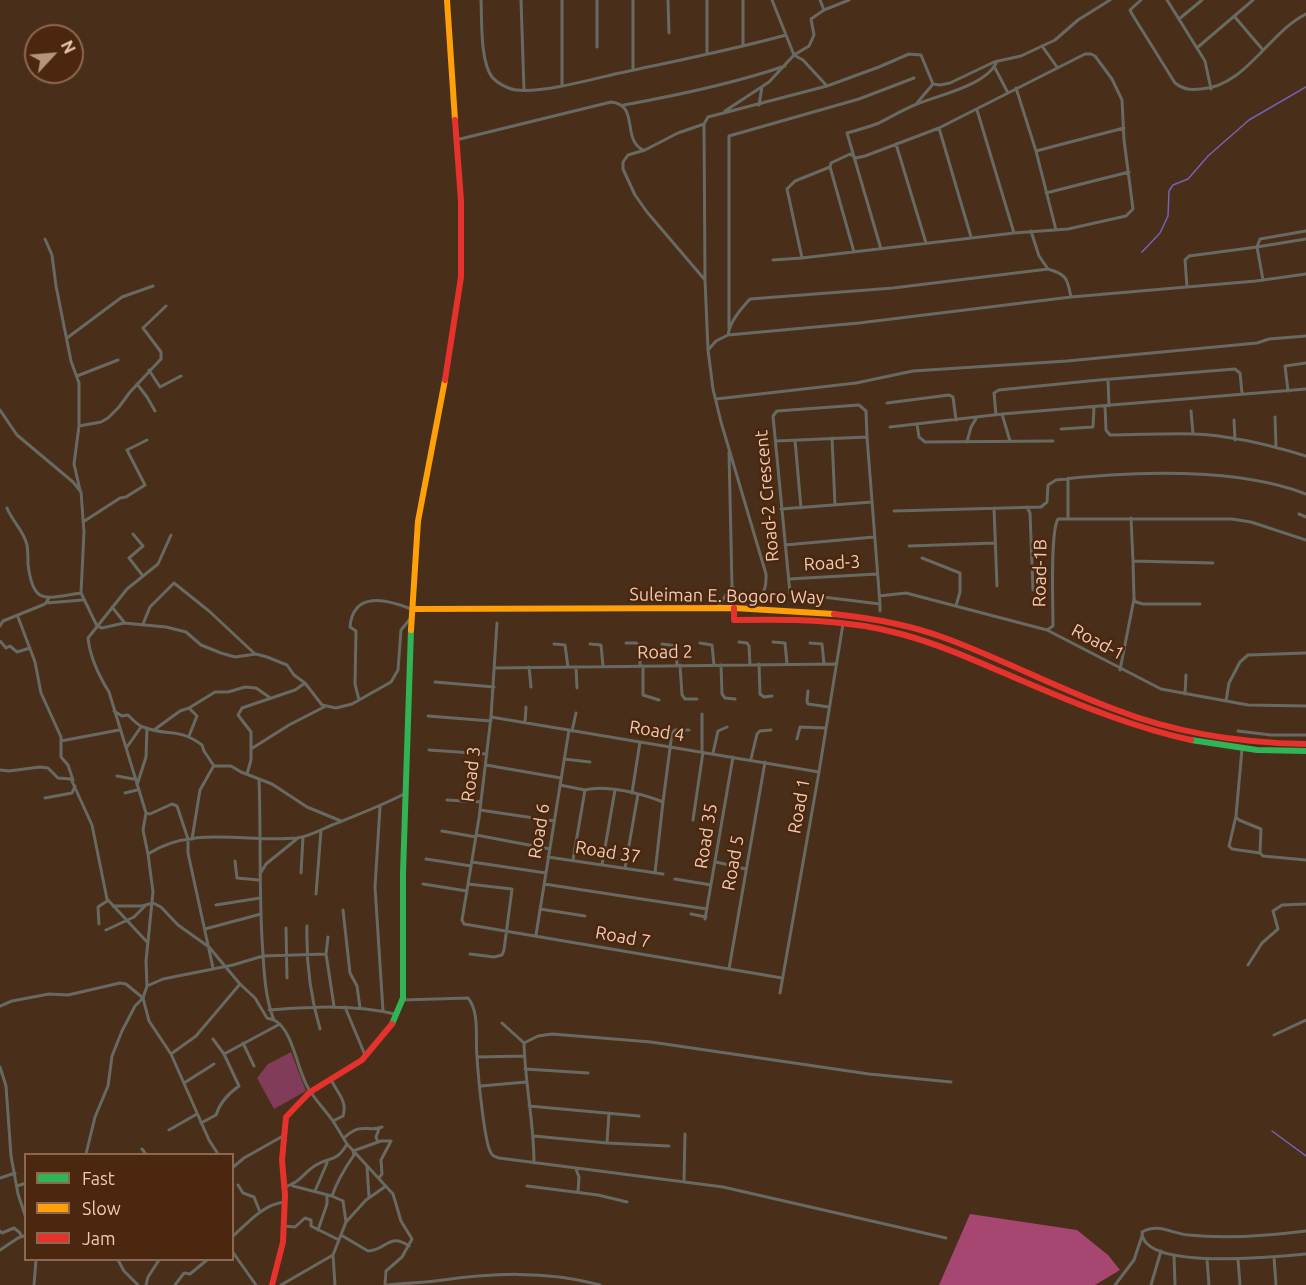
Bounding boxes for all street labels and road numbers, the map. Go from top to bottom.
street label: Road-2 Crescent [750,429,784,563]
street label: Road-1B [1029,539,1051,607]
street label: Road-3 [803,551,861,575]
street label: Suleiman E. Bogoro Way [629,583,825,609]
street label: Road-1 [1068,619,1128,665]
street label: Road 2 [637,641,693,663]
street label: Road 4 [628,716,686,746]
street label: Road 3 [457,745,485,803]
street label: Road 1 [784,777,814,835]
street label: Road 6 [524,802,554,860]
street label: Road 35 [690,802,722,870]
street label: Road 5 [718,834,748,892]
street label: Road 37 [574,836,642,868]
street label: Road 7 [594,922,652,952]

